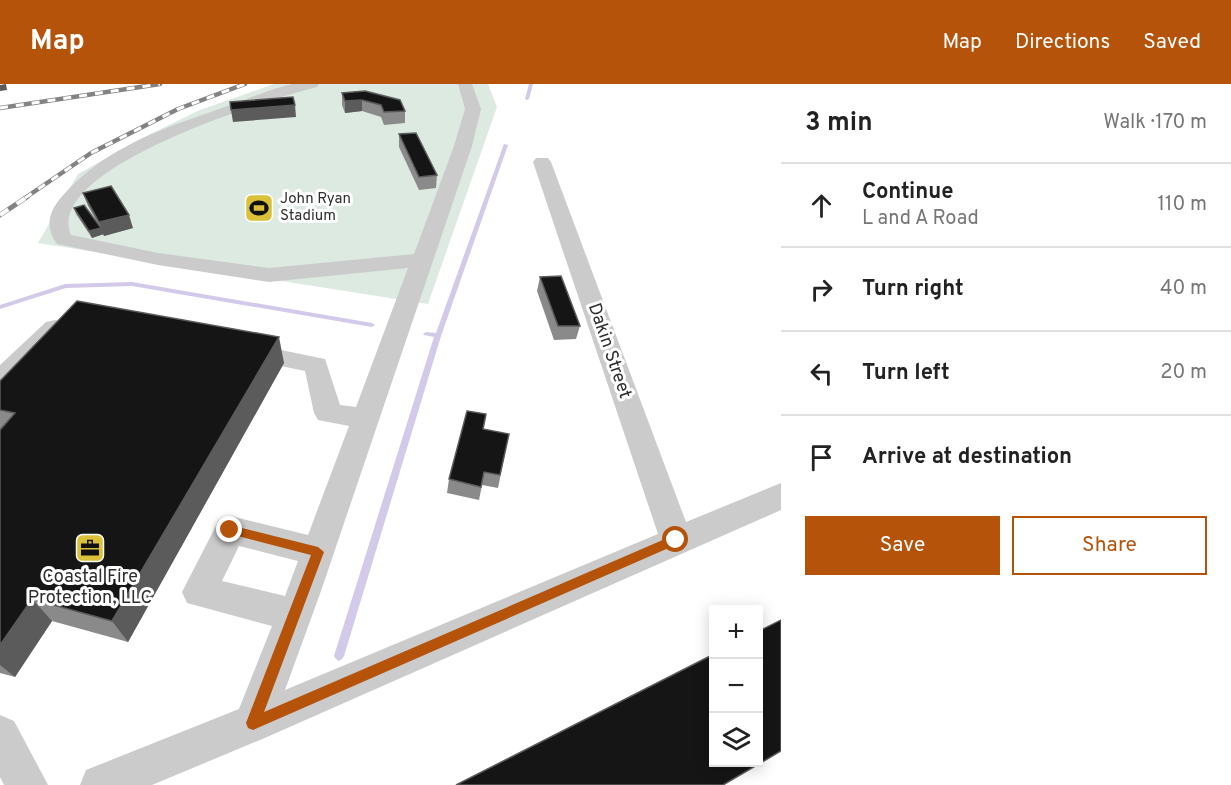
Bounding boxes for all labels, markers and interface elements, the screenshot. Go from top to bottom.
text: Map [30,24,85,60]
text: Map [942,29,982,56]
text: Directions [1015,29,1110,56]
text: Saved [1143,29,1201,56]
text: 3 min [805,107,873,140]
text: Walk · 170 m [1103,110,1207,136]
text: Continue [862,179,953,206]
icon: ahead [805,189,838,222]
place label: John Ryan Stadium [280,190,351,226]
sports icon: John Ryan Stadium [243,192,275,224]
text: 110 m [1158,192,1207,218]
text: L and A Road [862,206,979,232]
icon: right [805,273,838,306]
text: Turn right [862,276,964,303]
text: 40 m [1160,276,1207,302]
street label: Dakin Street [582,300,636,402]
icon: left [805,357,838,390]
text: Turn left [862,360,950,387]
text: 20 m [1160,360,1207,386]
icon: arrive [805,441,838,474]
text: Arrive at destination [862,444,1072,471]
route end [216,516,242,542]
button: Save [805,516,1000,575]
button: Share [1012,516,1207,575]
route start [662,526,688,552]
office icon: Coastal Fire Protection, LLC [74,532,106,564]
place label: Coastal Fire Protection, LLC [28,566,152,610]
map controls [709,605,763,767]
button: + [709,605,763,659]
button: − [709,659,763,713]
button: layers [709,713,763,767]

